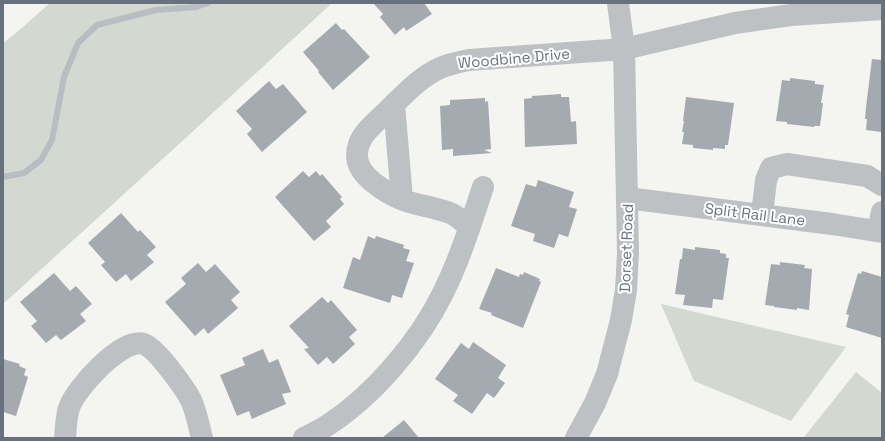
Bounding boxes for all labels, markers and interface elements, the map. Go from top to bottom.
street label: Woodbine Drive [457,44,571,72]
street label: Split Rail Lane [704,198,806,230]
street label: Dorset Road [615,203,637,293]

